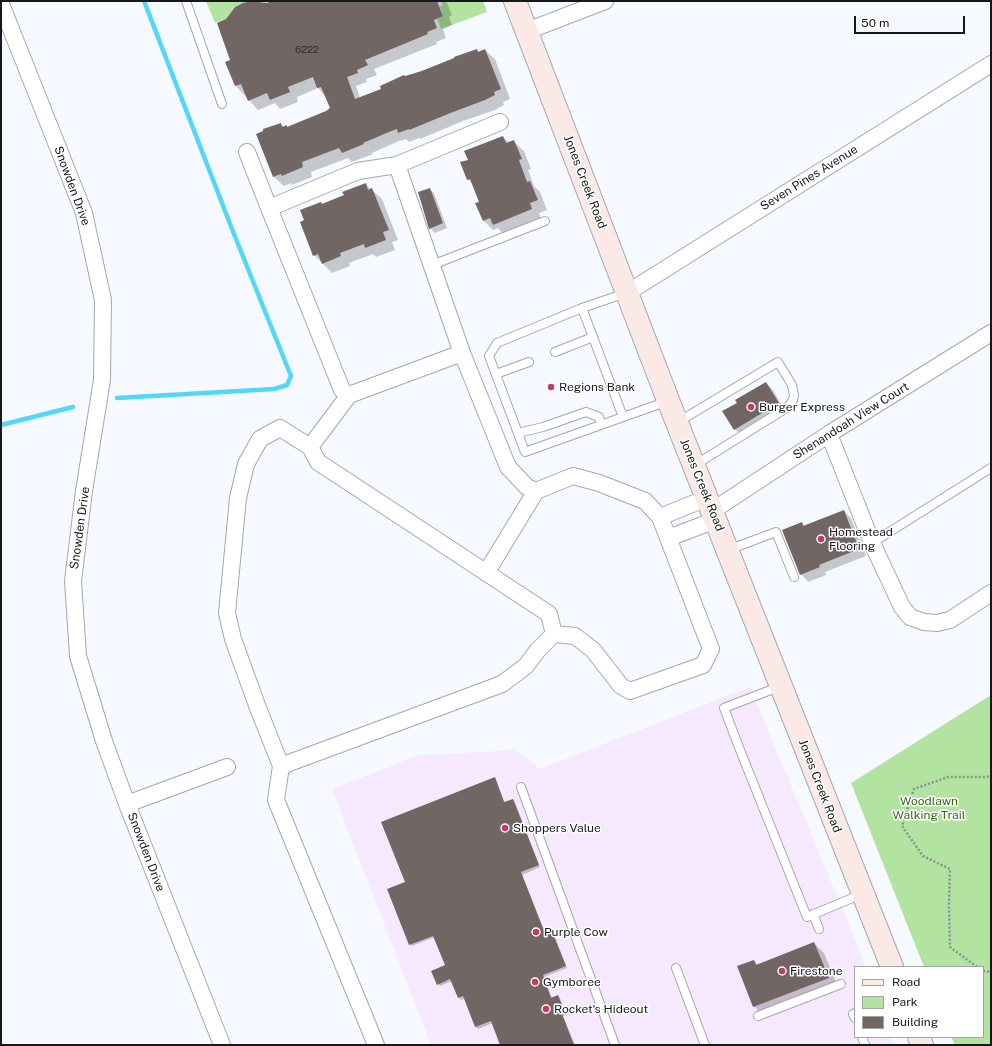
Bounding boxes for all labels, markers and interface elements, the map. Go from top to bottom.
scale bar [856,8,967,34]
text: 50 m [861,16,889,30]
house number: 6222 [295,44,319,56]
street label: Jones Creek Road [561,133,609,231]
street label: Seven Pines Avenue [758,142,860,214]
street label: Snowden Drive [51,144,93,228]
street label: Shenandoah View Court [790,379,912,463]
place label: Regions Bank [559,380,635,394]
marker: Regions Bank [546,382,556,392]
place label: Burger Express [759,400,845,414]
marker: Burger Express [746,402,756,412]
street label: Jones Creek Road [677,437,727,533]
street label: Snowden Drive [67,486,93,570]
place label: Homestead Flooring [829,525,893,553]
marker: Homestead Flooring [816,534,826,544]
street label: Jones Creek Road [796,737,844,835]
park label: Woodlawn Walking Trail [893,794,965,822]
street label: Snowden Drive [124,810,168,894]
place label: Shoppers Value [513,821,601,835]
marker: Shoppers Value [500,823,510,833]
place label: Purple Cow [544,925,608,939]
marker: Purple Cow [531,927,541,937]
place label: Firestone [790,964,842,978]
marker: Firestone [777,966,787,976]
legend [854,966,984,1038]
place label: Gymboree [543,975,601,989]
text: Road [892,975,920,989]
marker: Gymboree [530,977,540,987]
text: Park [892,995,918,1009]
place label: Rocket's Hideout [554,1002,648,1016]
marker: Rocket's Hideout [541,1004,551,1014]
text: Building [892,1015,938,1029]

